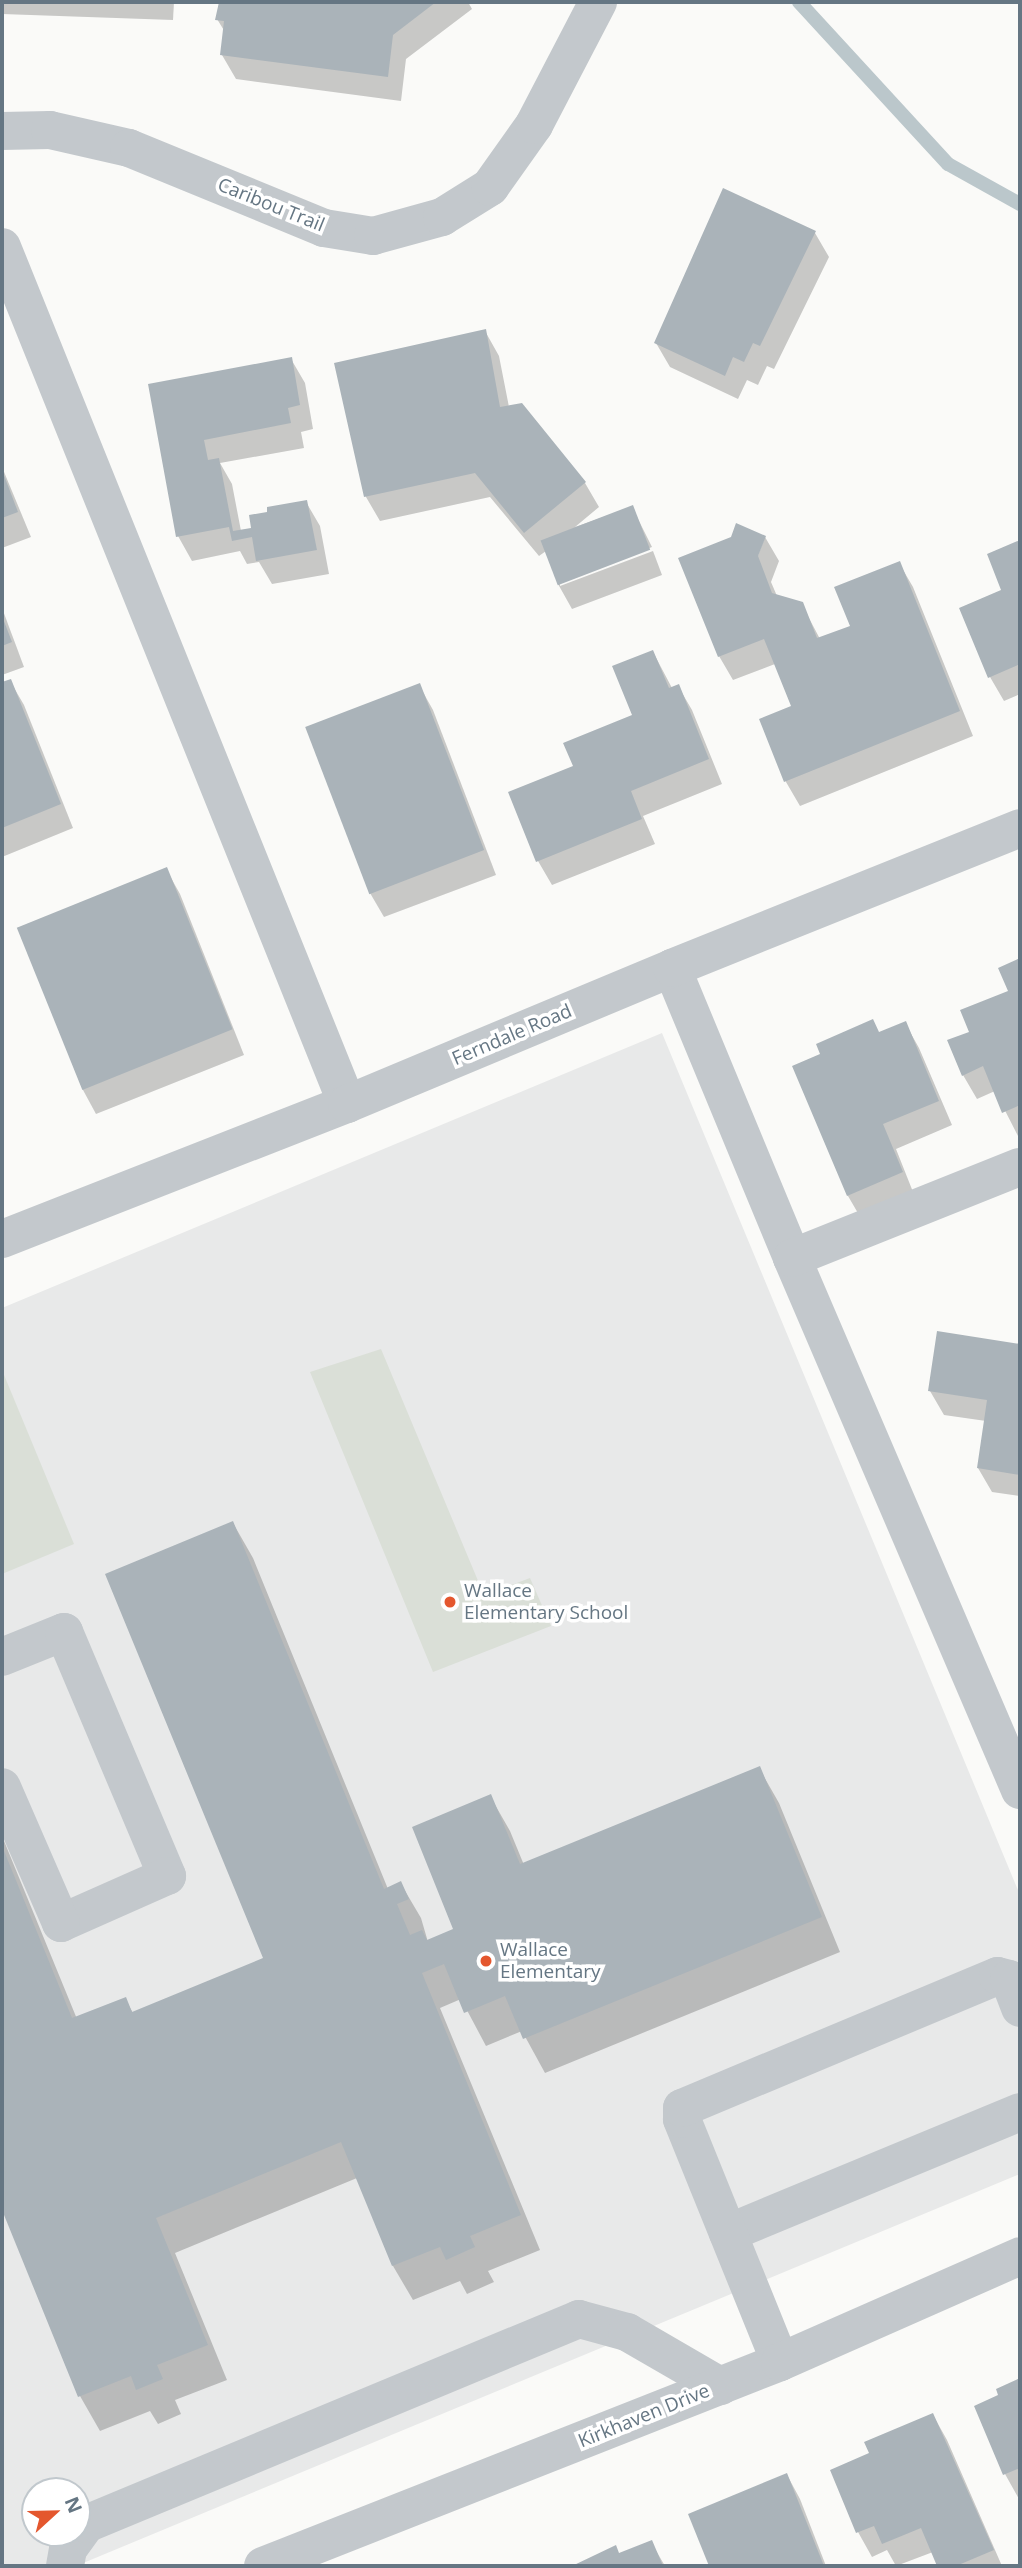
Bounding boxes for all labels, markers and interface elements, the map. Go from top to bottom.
street label: Caribou Trail [214,173,328,237]
street label: Ferndale Road [449,1000,575,1070]
place label: Wallace Elementary School [464,1580,628,1624]
marker: Wallace Elementary School [442,1594,458,1610]
place label: Wallace Elementary [500,1939,601,1983]
marker: Wallace Elementary [478,1953,494,1969]
street label: Kirkhaven Drive [575,2379,713,2453]
north arrow [21,2477,91,2547]
text: N [59,2493,89,2517]

